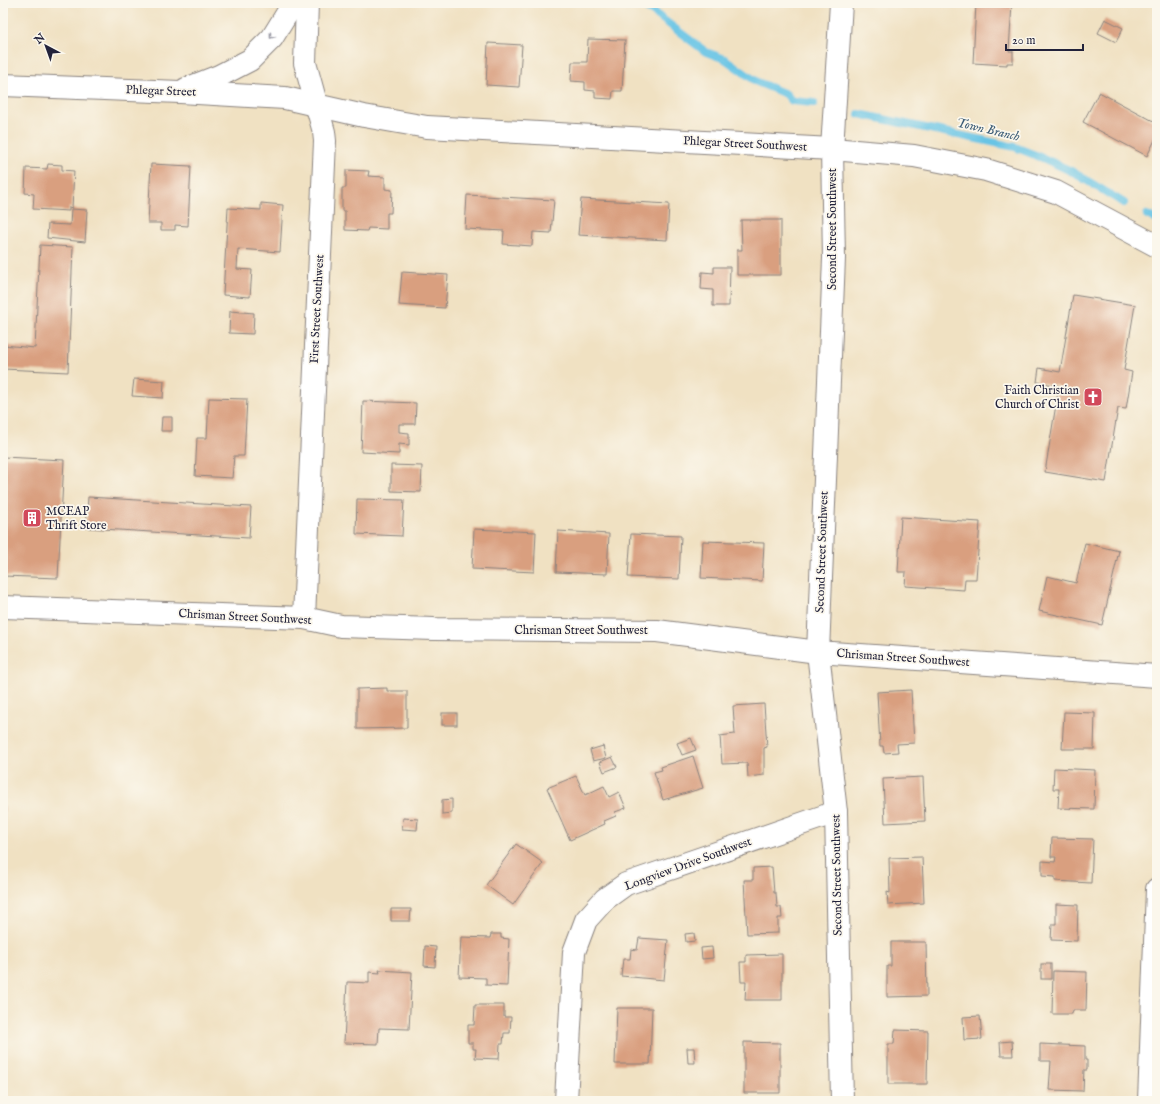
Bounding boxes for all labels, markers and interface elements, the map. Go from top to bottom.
north arrow [26,26,66,66]
scale bar [1006,26,1083,52]
text: N [31,30,49,48]
one-way arrow [269,32,276,39]
text: 20 m [1012,33,1035,48]
street label: Phlegar Street [125,82,197,100]
water label: Town Branch [955,114,1022,146]
street label: Phlegar Street Southwest [683,133,807,155]
street label: Second Street Southwest [825,168,840,290]
street label: First Street Southwest [307,254,327,364]
place label: Faith Christian Church of Christ [995,383,1080,412]
church icon: Faith Christian Church of Christ [1082,386,1104,408]
street label: Second Street Southwest [812,491,832,613]
place label: MCEAP Thrift Store [46,504,107,533]
building icon: MCEAP Thrift Store [21,507,43,529]
street label: Chrisman Street Southwest [178,606,312,628]
street label: Chrisman Street Southwest [514,623,648,638]
street label: Chrisman Street Southwest [836,646,970,670]
street label: Second Street Southwest [828,814,846,936]
street label: Longview Drive Southwest [622,834,754,894]

